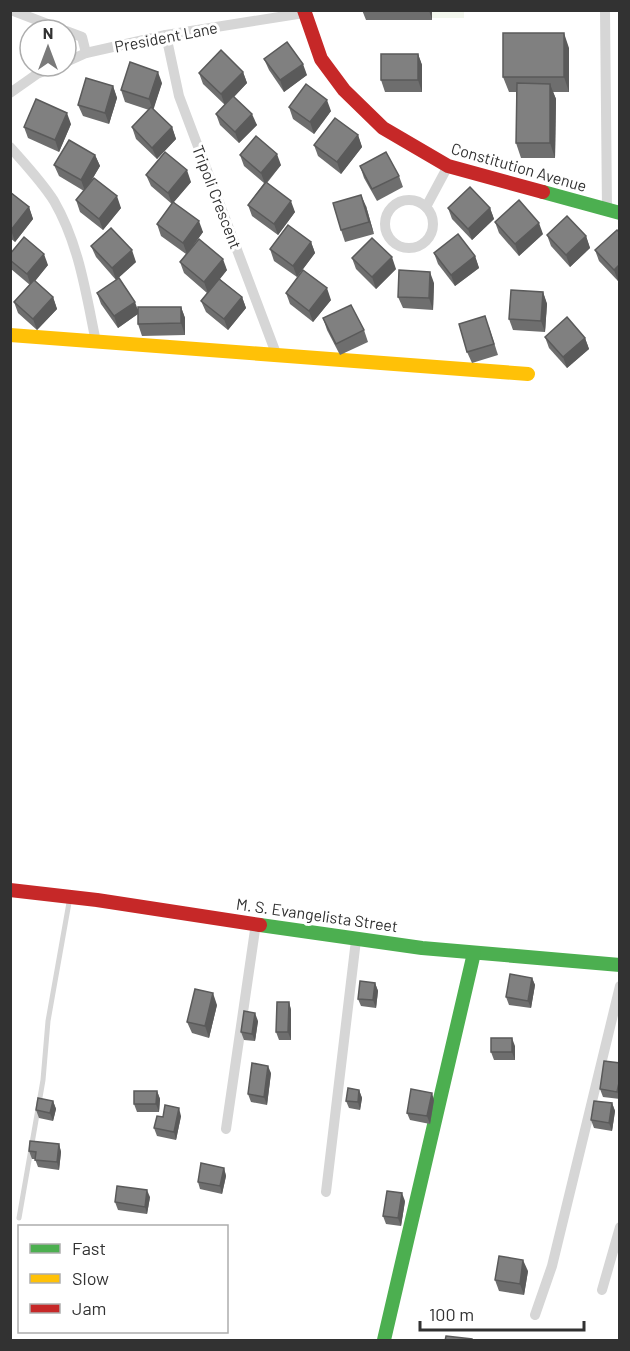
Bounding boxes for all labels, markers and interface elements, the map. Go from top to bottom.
street label: President Lane [113,17,219,56]
north arrow [18,18,78,78]
text: N [43,23,53,42]
street label: Constitution Avenue [449,138,589,195]
street label: Tripoli Crescent [189,142,246,251]
street label: M. S. Evangelista Street [235,894,399,935]
legend [18,1225,228,1333]
text: Fast [72,1237,106,1259]
text: Slow [72,1267,109,1289]
scale bar [420,1294,584,1332]
text: Jam [72,1297,106,1319]
text: 100 m [429,1303,474,1325]

